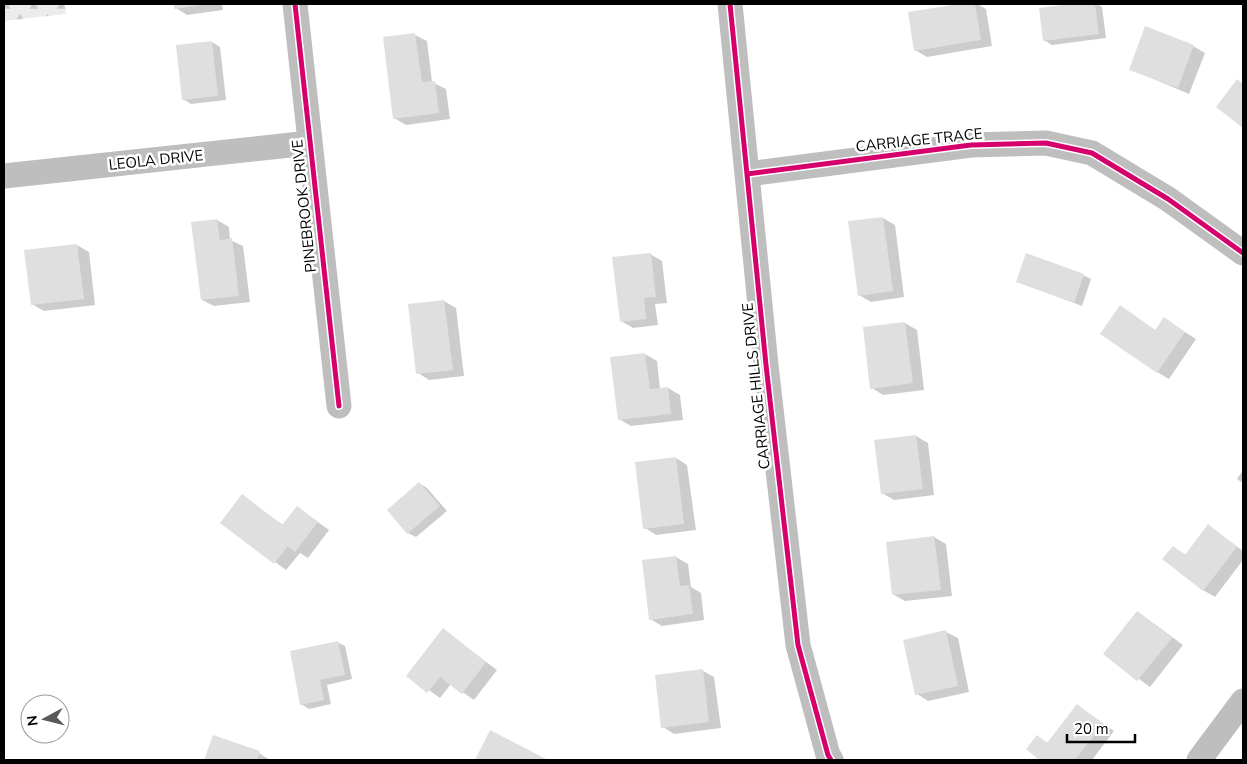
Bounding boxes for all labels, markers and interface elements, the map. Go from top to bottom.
street label: CARRIAGE TRACE [855,123,983,157]
street label: PINEBROOK DRIVE [287,139,321,273]
street label: LEOLA DRIVE [108,145,204,175]
street label: CARRIAGE HILLS DRIVE [737,302,775,470]
north arrow [20,694,70,744]
scale bar [1067,712,1134,744]
text: N [23,714,43,727]
text: 20 m [1074,719,1109,739]

